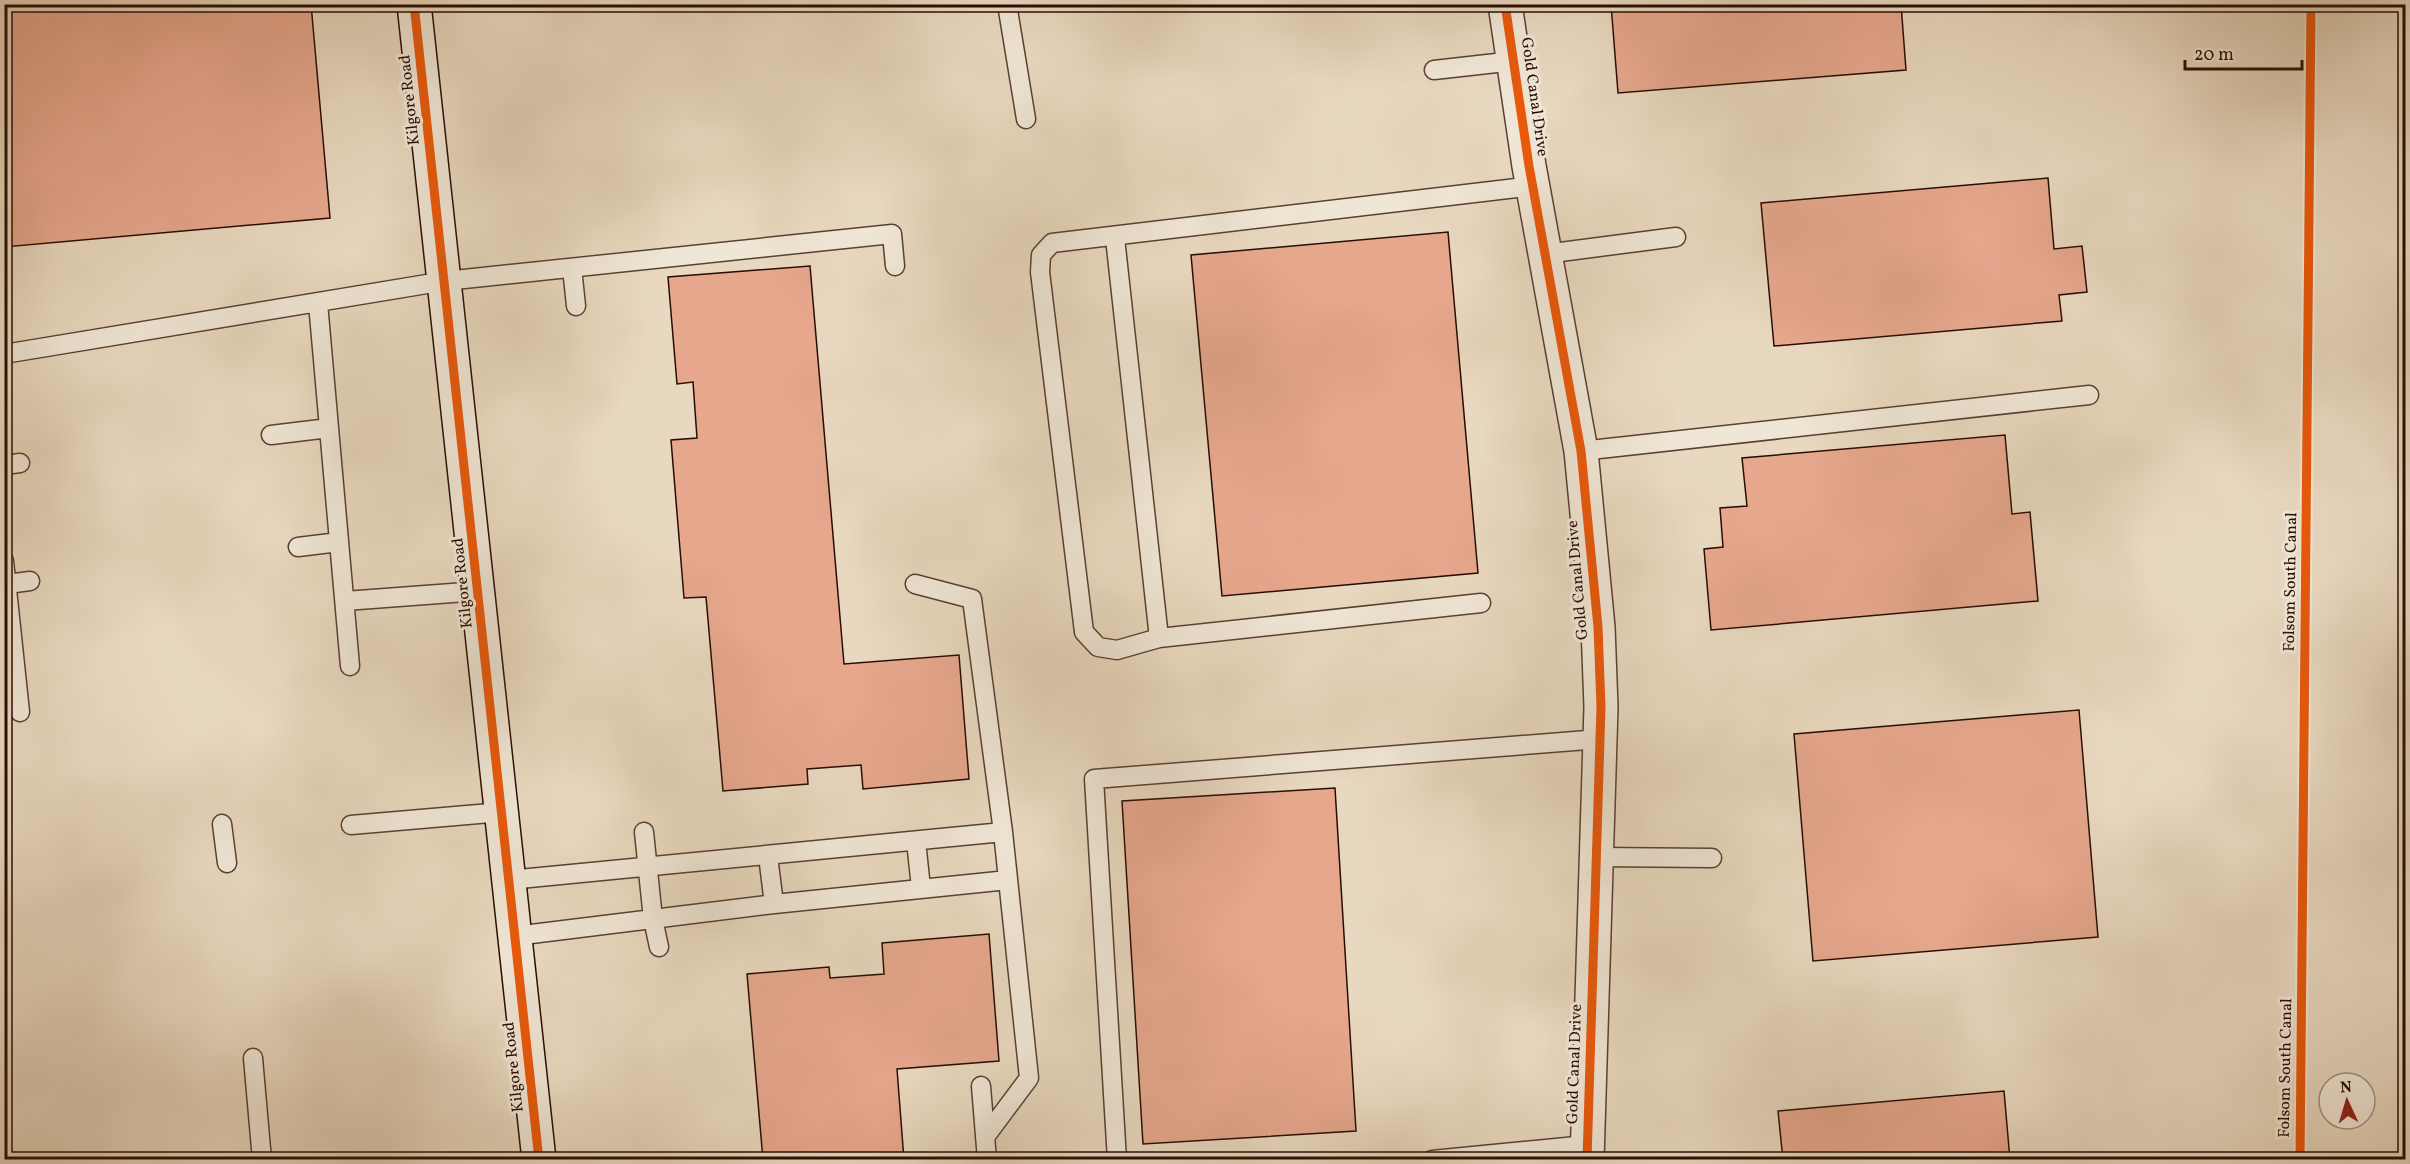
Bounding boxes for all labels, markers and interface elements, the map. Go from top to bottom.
scale bar [2185,33,2302,71]
street label: Gold Canal Drive [1515,36,1553,158]
text: 20 m [2194,43,2234,68]
street label: Kilgore Road [394,54,426,146]
street label: Folsom South Canal [2279,512,2303,652]
street label: Gold Canal Drive [1562,519,1594,641]
street label: Kilgore Road [447,537,479,629]
street label: Folsom South Canal [2274,998,2298,1138]
street label: Gold Canal Drive [1562,1004,1588,1124]
street label: Kilgore Road [498,1021,530,1113]
north arrow [2317,1071,2377,1131]
text: N [2340,1077,2353,1099]

